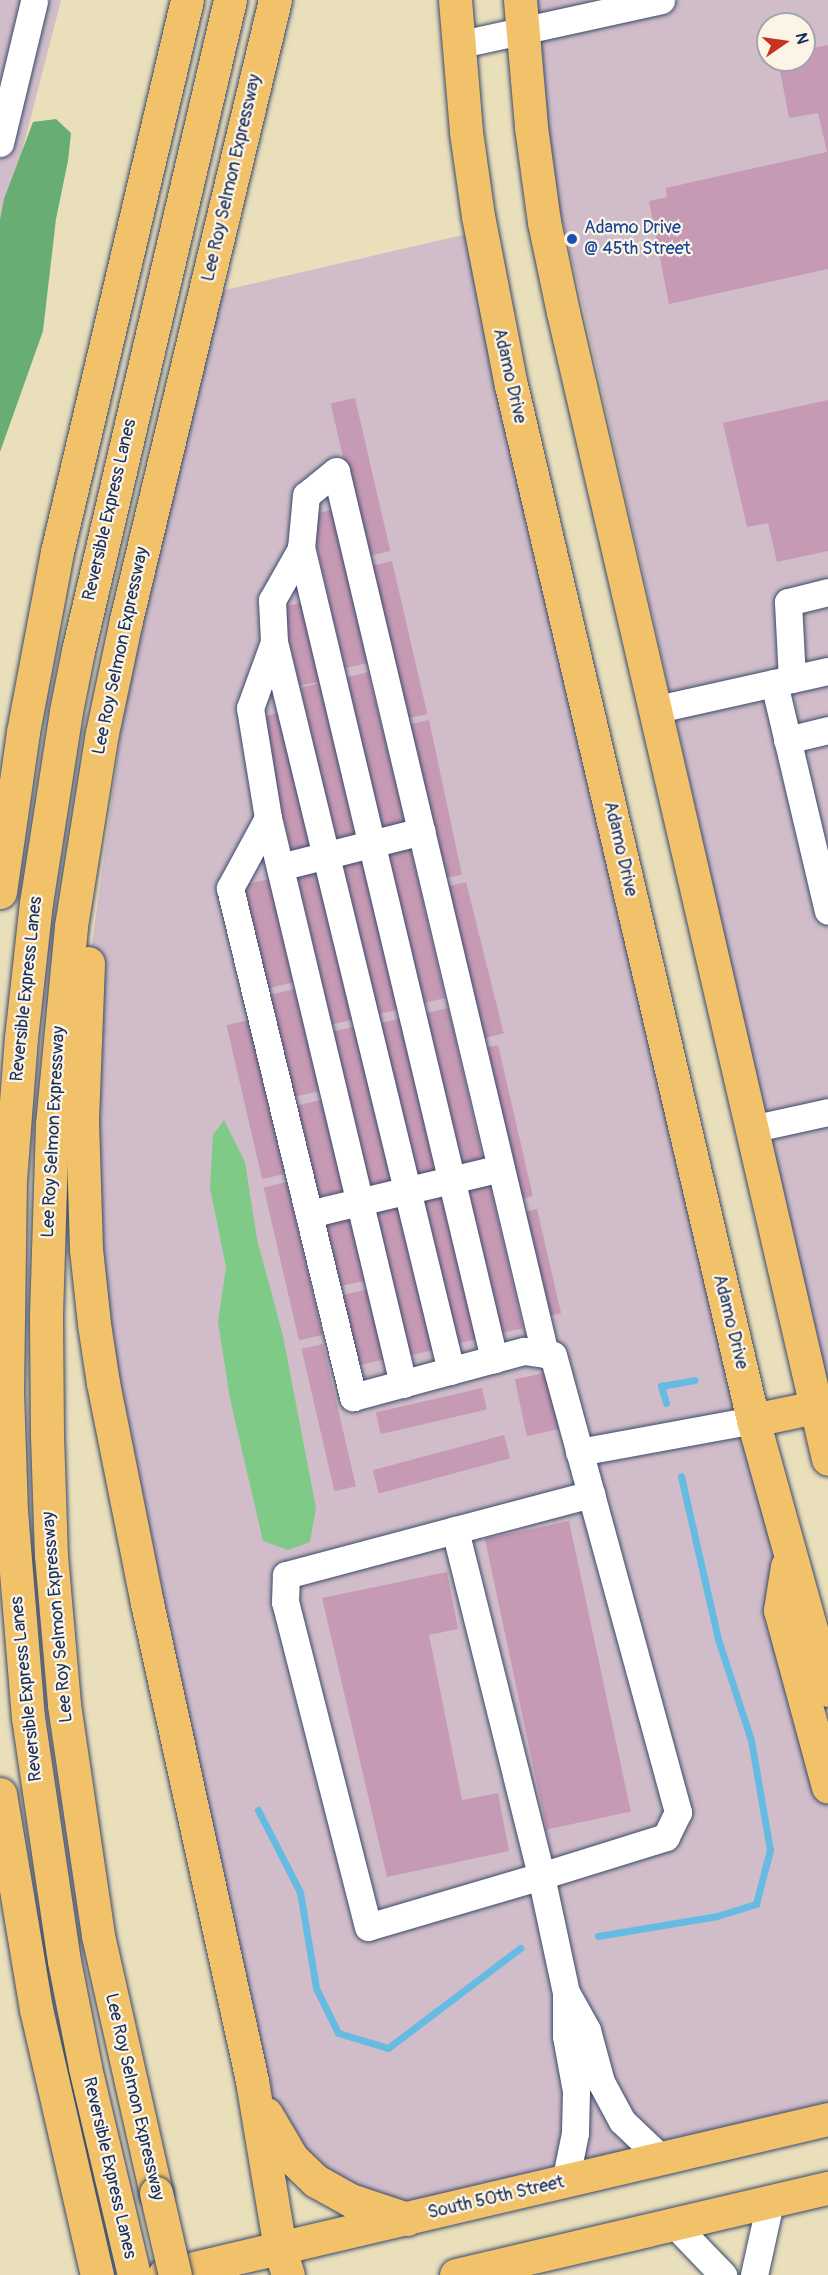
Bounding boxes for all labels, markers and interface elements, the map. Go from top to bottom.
north arrow [756,12,816,72]
text: N [791,31,813,46]
street label: Lee Roy Selmon Expressway [198,72,266,284]
place label: Adamo Drive @ 45th Street [584,218,691,260]
marker: Adamo Drive @ 45th Street [565,232,579,246]
street label: Adamo Drive [488,326,530,426]
street label: Reversible Express Lanes [79,417,141,603]
street label: Lee Roy Selmon Expressway [88,545,154,757]
street label: Adamo Drive [599,799,641,899]
street label: Reversible Express Lanes [7,895,47,1083]
street label: Lee Roy Selmon Expressway [38,1026,70,1238]
street label: Adamo Drive [708,1272,752,1372]
street label: Lee Roy Selmon Expressway [38,1511,78,1723]
street label: Reversible Express Lanes [7,1595,47,1783]
street label: Lee Roy Selmon Expressway [100,1991,168,2203]
street label: Reversible Express Lanes [78,2075,140,2261]
street label: South 50th Street [426,2172,566,2224]

